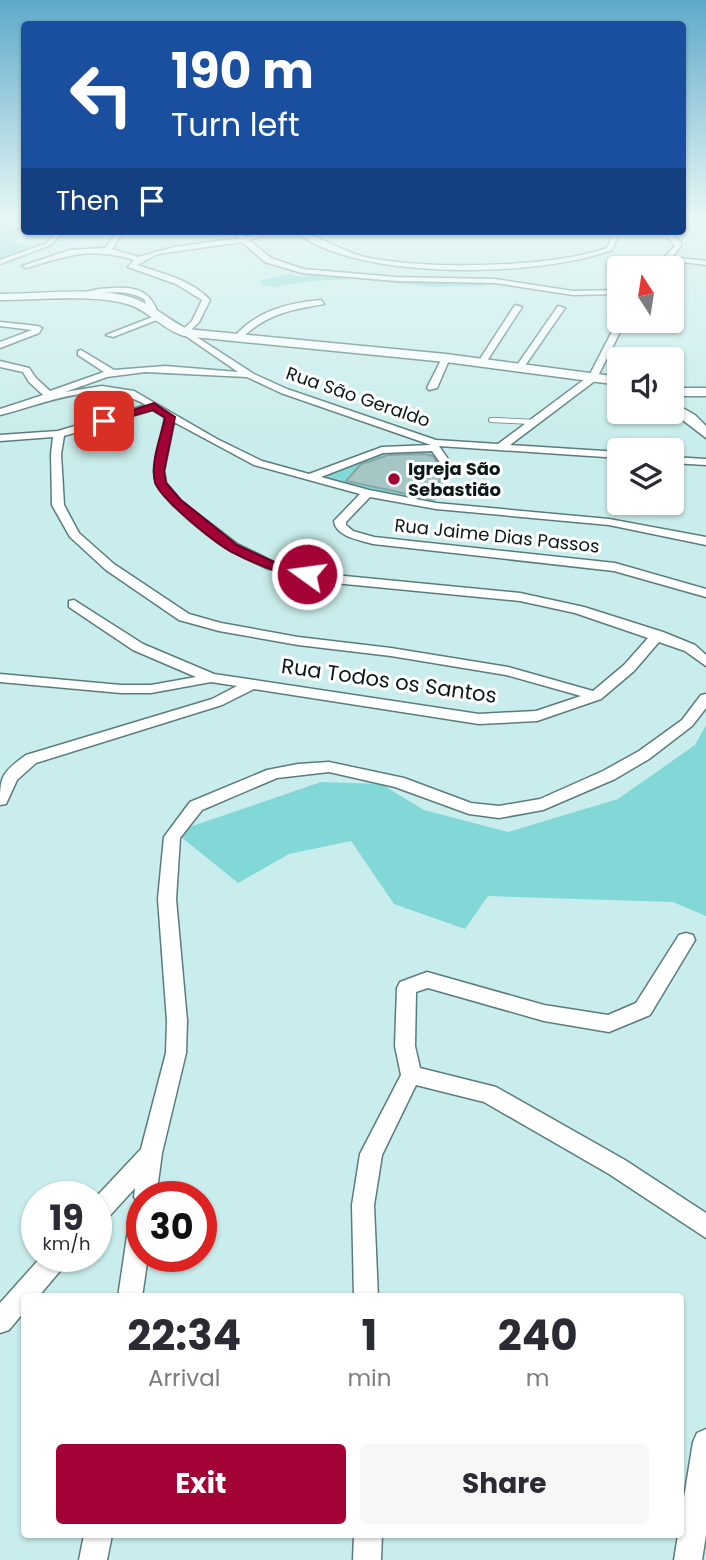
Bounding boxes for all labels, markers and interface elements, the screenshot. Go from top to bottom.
text: 190 m [171,37,314,105]
icon: left [56,49,147,140]
text: Turn left [171,102,300,147]
icon: arrive [133,182,171,220]
text: Then [56,183,119,219]
north arrow [607,256,684,332]
map controls [607,256,684,515]
button: sound [607,347,684,424]
street label: Rua São Geraldo [283,360,433,433]
pin [74,391,134,451]
icon: arrive [85,402,123,440]
button: layers [607,438,684,515]
place label: Igreja São Sebastião [408,456,501,502]
marker: Igreja São Sebastião [386,471,402,487]
street label: Rua Jaime Dias Passos [393,512,601,559]
position arrow [270,537,344,611]
street label: Rua Todos os Santos [280,651,499,710]
speed limit sign: 30 [126,1181,217,1272]
text: 19 [49,1193,84,1242]
text: km/h [43,1231,90,1256]
text: 22:34 [127,1306,241,1365]
text: 1 [362,1306,377,1365]
text: 240 [498,1306,578,1365]
text: Arrival [148,1362,220,1394]
text: min [347,1362,391,1394]
text: m [526,1362,550,1394]
button: Exit [56,1444,346,1524]
button: Share [360,1444,649,1524]

